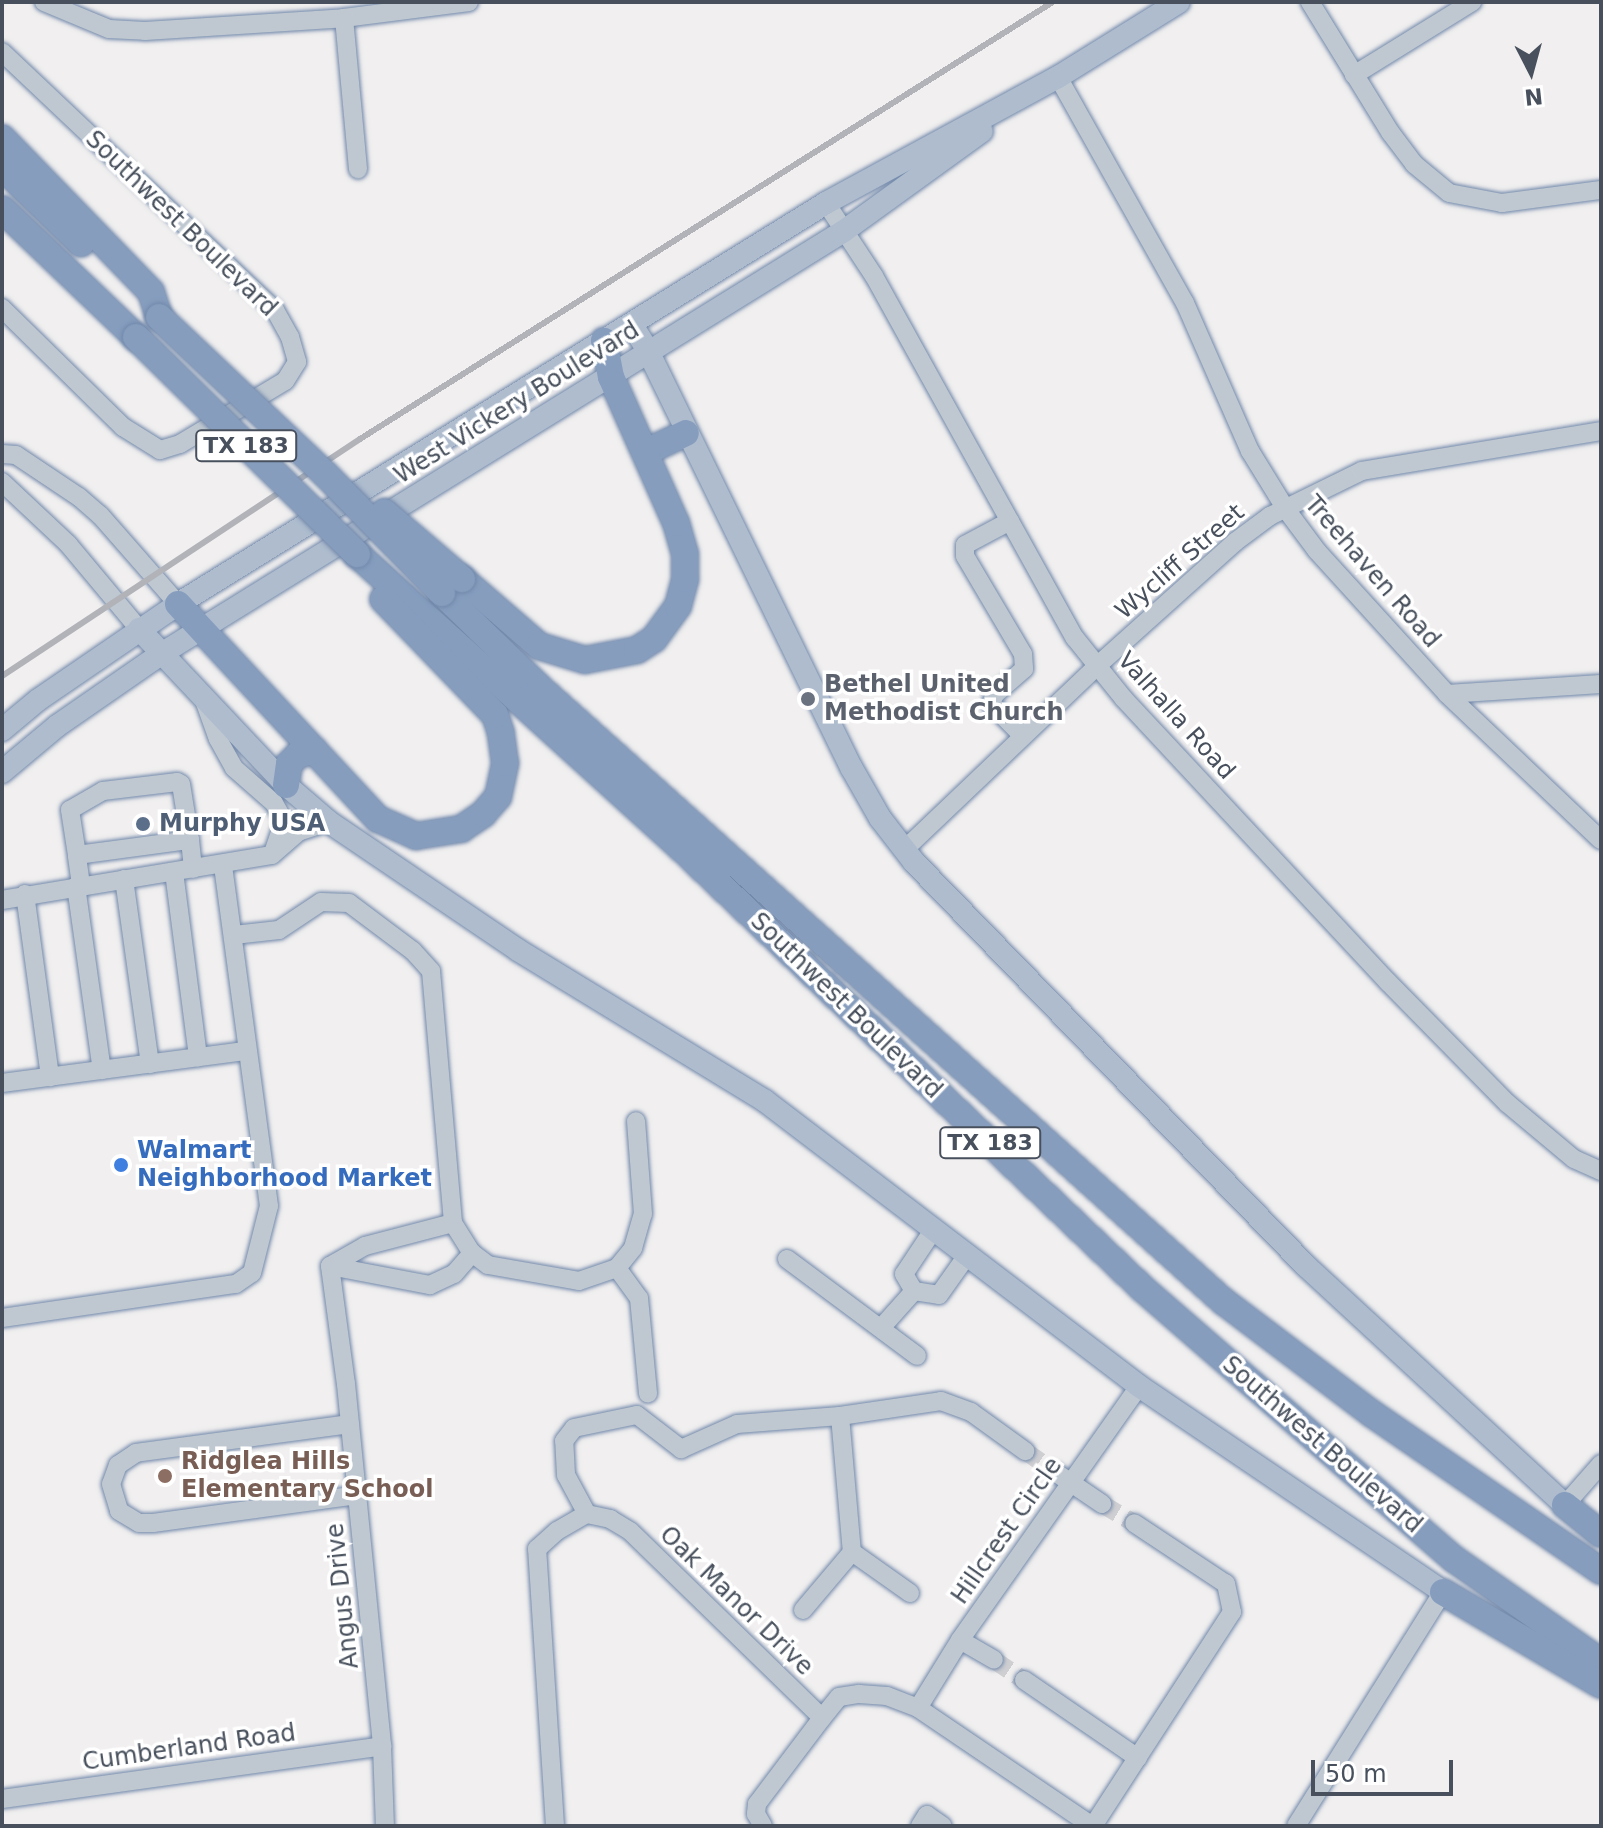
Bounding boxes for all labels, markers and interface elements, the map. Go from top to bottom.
north arrow [1491,32,1571,112]
text: N [1523,83,1544,110]
street label: Southwest Boulevard [79,125,283,323]
street label: West Vickery Boulevard [389,316,645,490]
road number: TX 183 [194,428,298,464]
street label: Treehaven Road [1298,490,1446,654]
street label: Wycliff Street [1110,498,1250,626]
street label: Valhalla Road [1111,646,1241,786]
place label: Bethel United Methodist Church [824,671,1064,727]
marker: Bethel United Methodist Church [799,690,817,708]
place label: Murphy USA [159,810,325,838]
marker: Murphy USA [134,815,152,833]
street label: Southwest Boulevard [744,907,948,1105]
road number: TX 183 [938,1125,1042,1161]
place label: Walmart Neighborhood Market [137,1137,432,1193]
marker: Walmart Neighborhood Market [112,1156,130,1174]
street label: Southwest Boulevard [1216,1350,1428,1540]
place label: Ridglea Hills Elementary School [181,1448,434,1504]
street label: Hillcrest Circle [946,1452,1068,1610]
marker: Ridglea Hills Elementary School [156,1467,174,1485]
street label: Oak Manor Drive [653,1521,819,1681]
street label: Angus Drive [321,1522,365,1670]
street label: Cumberland Road [81,1719,297,1777]
scale bar [1315,1744,1457,1794]
text: 50 m [1325,1760,1387,1788]

